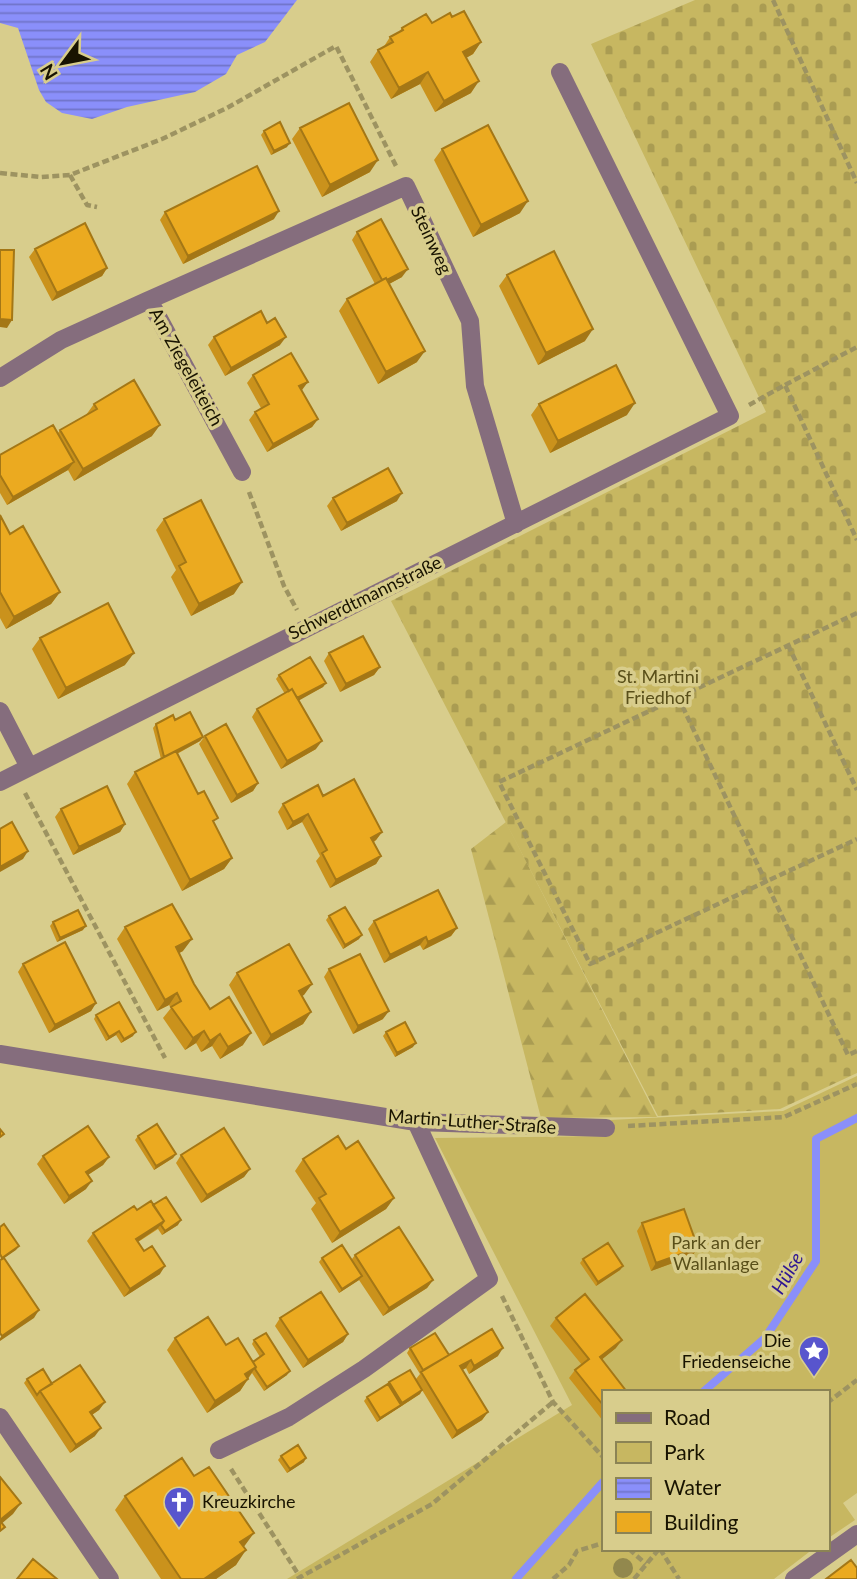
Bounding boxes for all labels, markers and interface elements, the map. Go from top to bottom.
north arrow [28,28,98,98]
text: N [35,60,62,85]
street label: Steinweg [407,202,457,277]
street label: Am Ziegeleiteich [145,304,228,430]
street label: Schwerdtmannstraße [284,550,445,644]
park label: St. Martini Friedhof [617,665,699,708]
street label: Martin-Luther-Straße [387,1104,557,1138]
park label: Park an der Wallanlage [671,1231,761,1274]
water label: Hülse [766,1248,808,1298]
place label: Die Friedenseiche [682,1329,791,1372]
place icon: Die Friedenseiche [797,1334,831,1378]
legend [602,1390,829,1551]
text: Road [664,1404,711,1429]
text: Park [664,1439,705,1464]
text: Water [664,1474,721,1499]
church icon: Kreuzkirche [162,1485,196,1529]
place label: Kreuzkirche [202,1490,296,1512]
text: Building [664,1509,739,1534]

